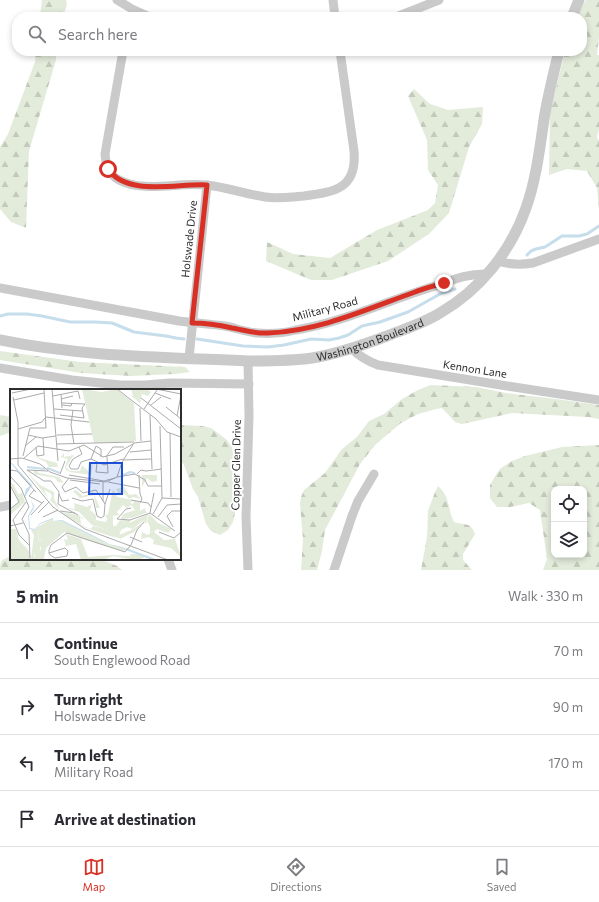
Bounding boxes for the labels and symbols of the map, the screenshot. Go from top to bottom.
route start [99,160,117,178]
street label: Holswade Drive [178,199,199,278]
route end [435,274,453,292]
street label: Military Road [291,294,359,323]
street label: Washington Boulevard [315,316,425,363]
street label: Kennon Lane [442,357,508,380]
inset map [10,389,181,560]
street label: Copper Glen Drive [228,419,243,511]

